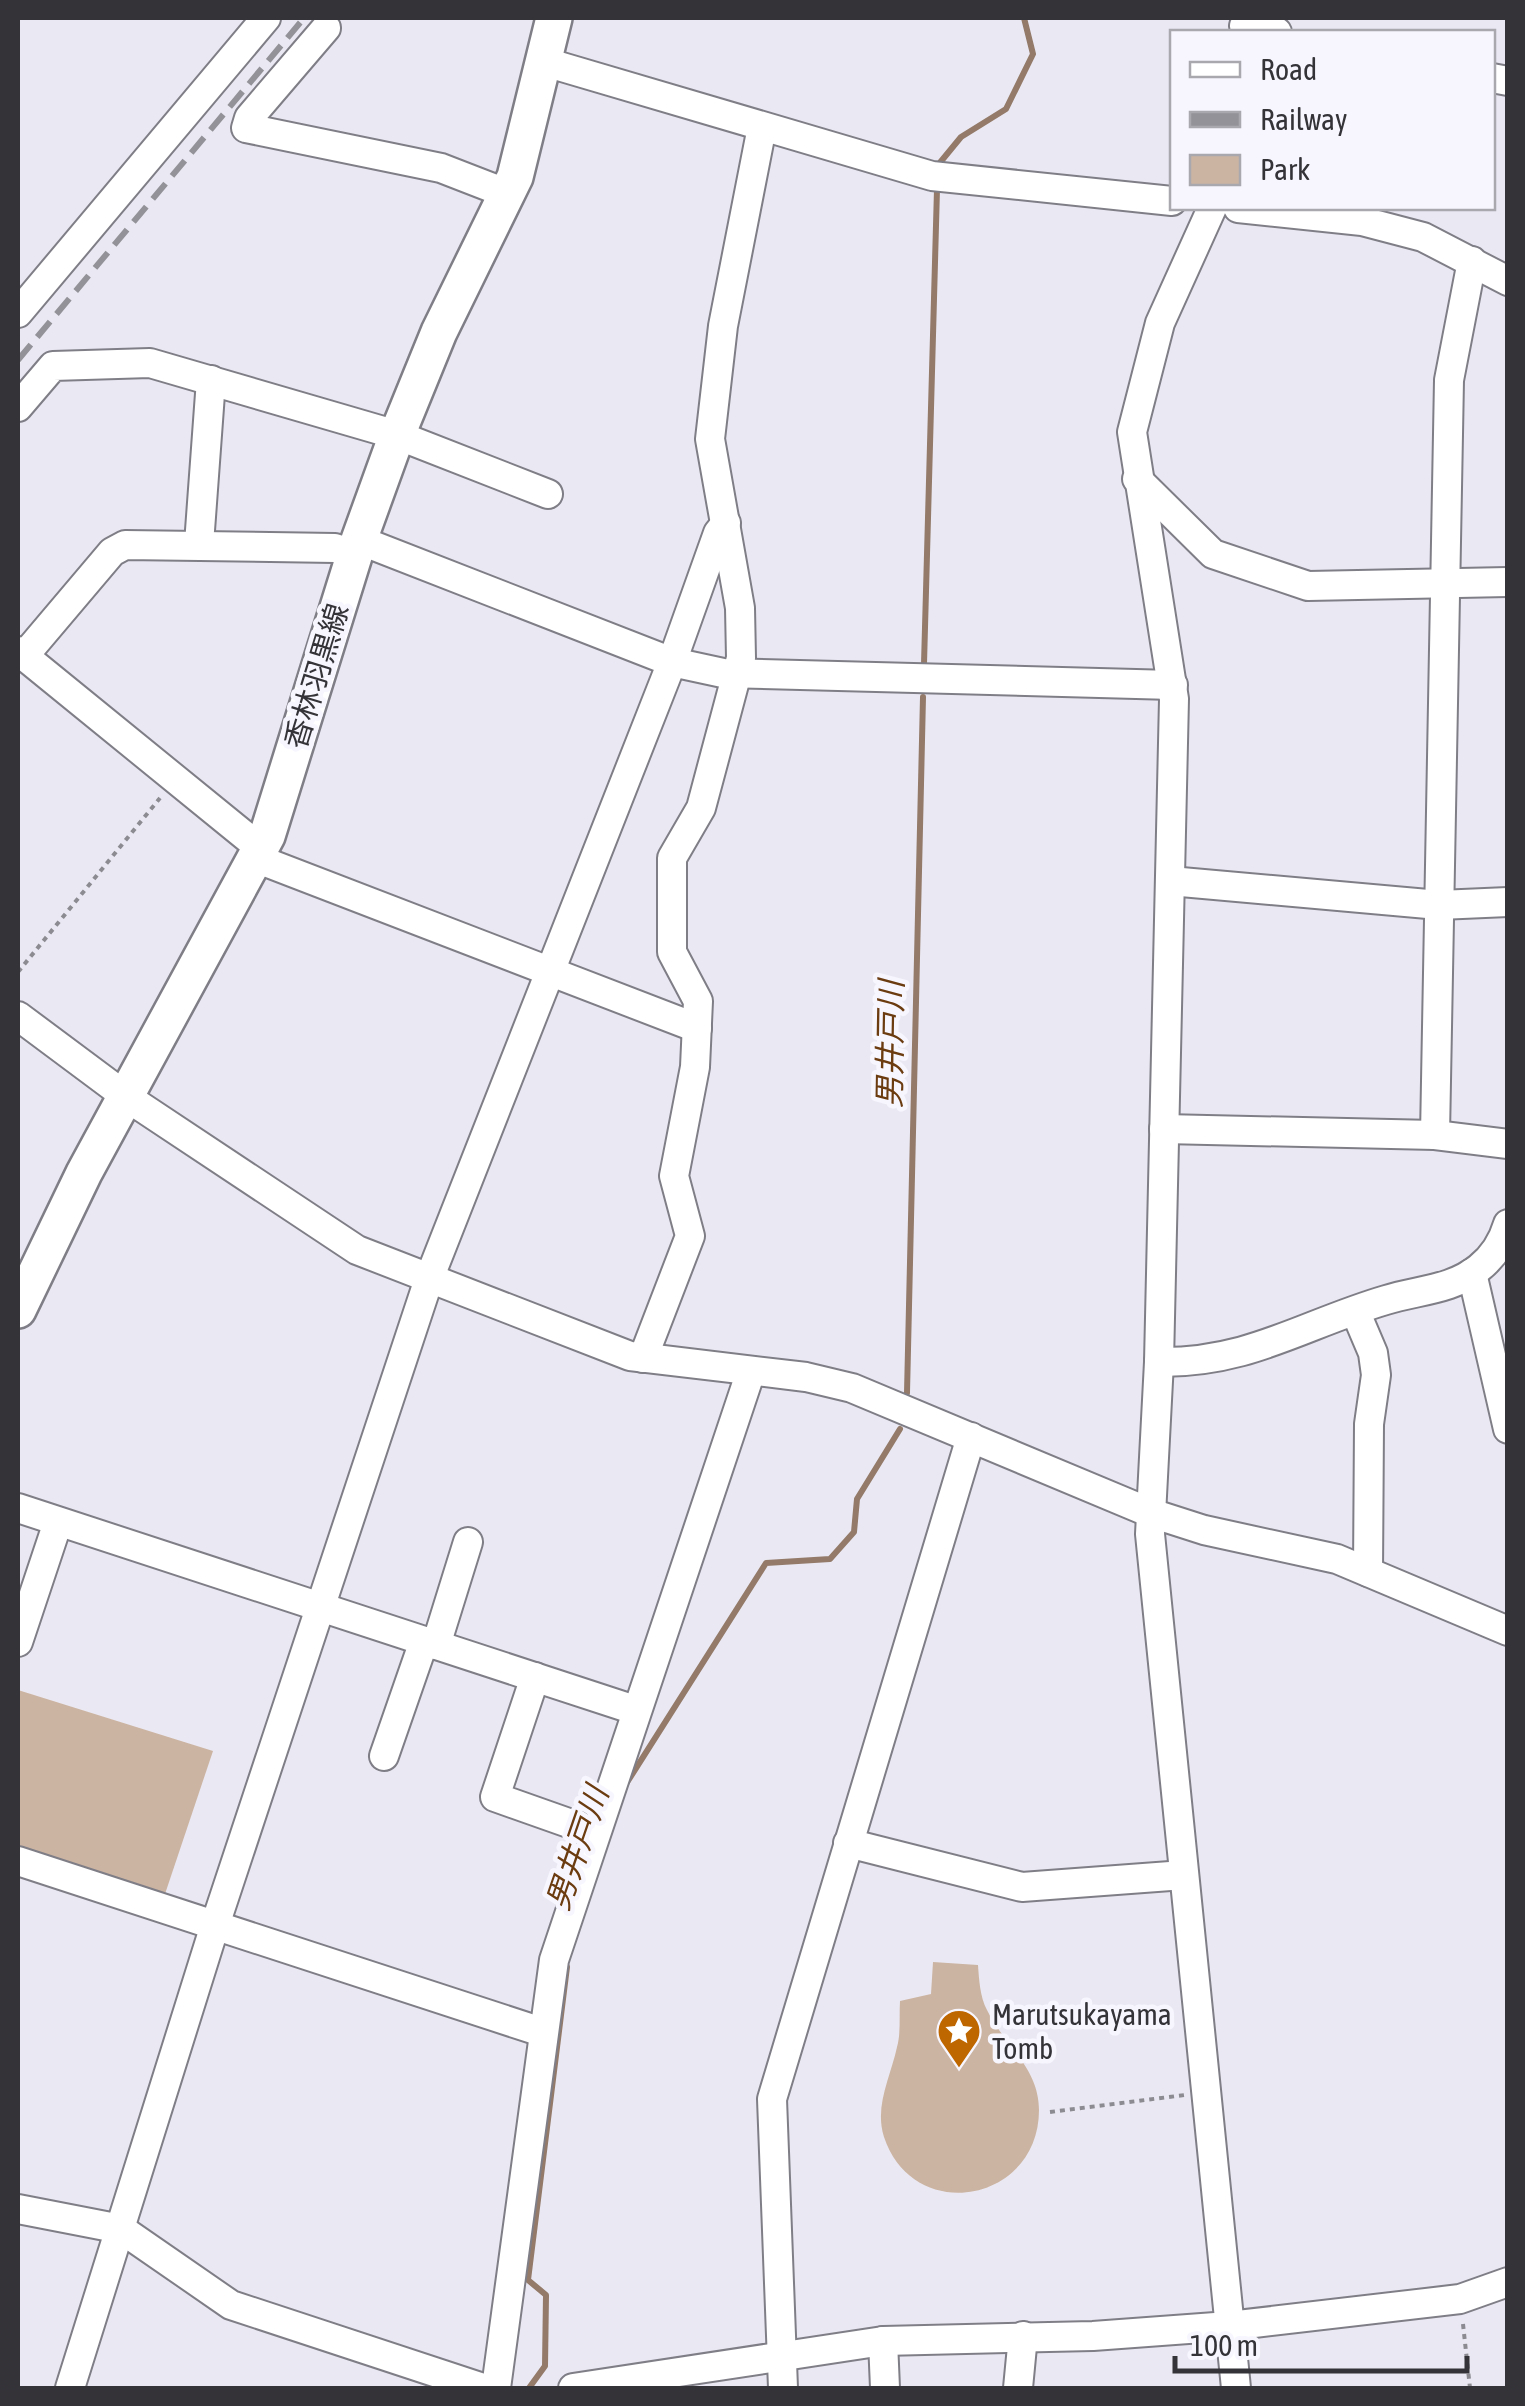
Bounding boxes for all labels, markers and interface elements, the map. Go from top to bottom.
legend [1170,30,1495,210]
text: Road [1260,52,1317,86]
text: Railway [1260,102,1347,136]
text: Park [1260,152,1310,186]
street label: 香林羽黒線 [278,599,354,753]
water label: 男井戸川 [870,977,910,1108]
water label: 男井戸川 [539,1779,616,1915]
place label: Marutsukayama Tomb [992,1997,1172,2065]
place icon: Marutsukayama Tomb [936,2008,982,2069]
scale bar [1175,2311,1468,2373]
text: 100 m [1190,2328,1258,2362]

